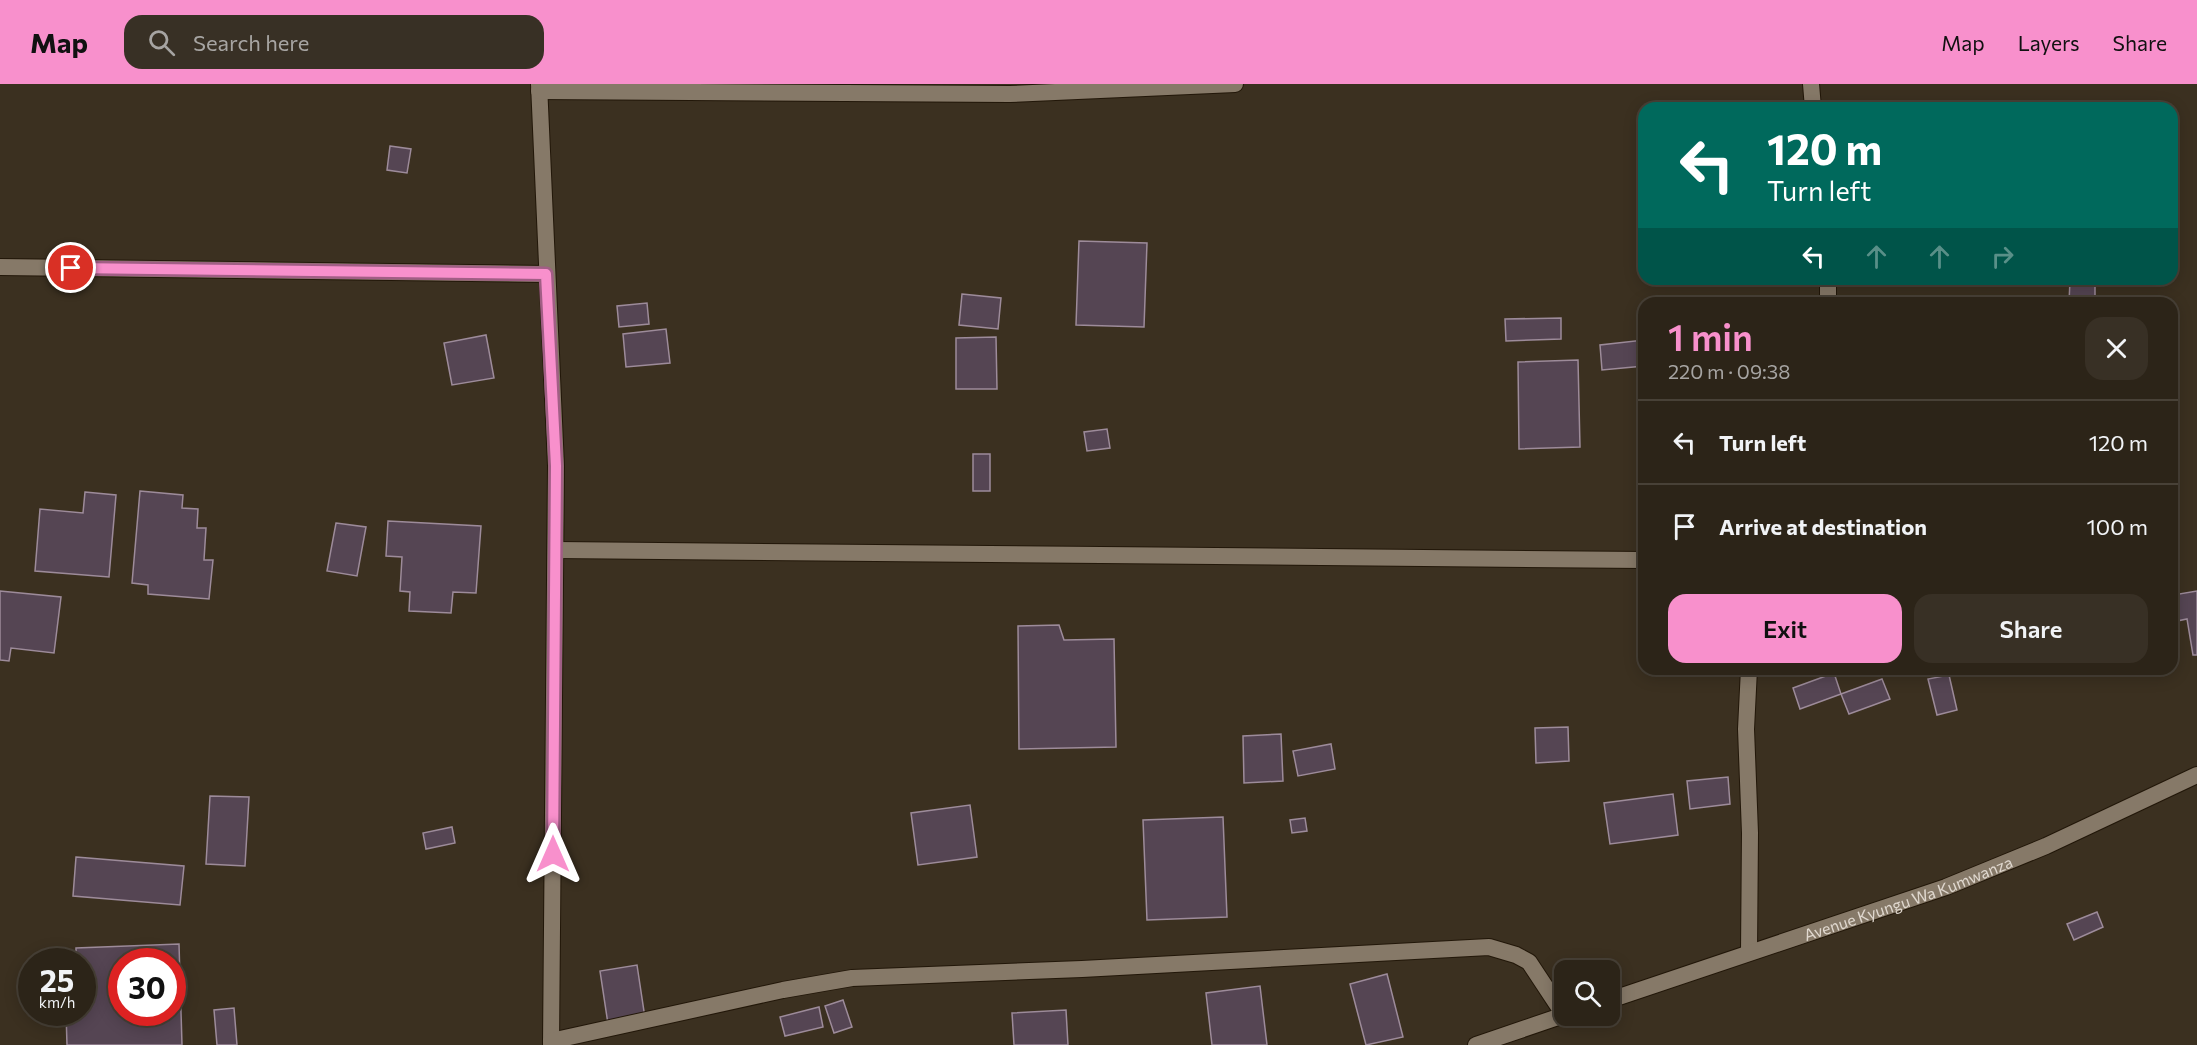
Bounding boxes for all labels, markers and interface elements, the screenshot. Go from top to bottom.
search box [124,15,544,69]
text: Map [30,25,88,59]
icon: search [145,26,178,59]
text: Search here [193,29,309,56]
text: Map [1941,30,1985,55]
text: Layers [2018,30,2080,55]
text: Share [2113,30,2167,55]
text: 120 m [1767,122,1882,174]
icon: left [1668,126,1746,204]
text: Turn left [1767,174,1871,207]
icon: left [1797,240,1830,273]
icon: ahead [1860,240,1893,273]
icon: ahead [1923,240,1956,273]
icon: right [1986,240,2019,273]
pin [45,242,96,293]
icon: arrive [54,251,87,284]
text: 1 min [1668,314,1753,358]
button: close [2085,317,2148,380]
text: 220 m · 09:38 [1668,359,1790,383]
icon: left [1668,426,1701,459]
text: Turn left [1719,429,1806,456]
text: 120 m [2089,429,2148,456]
icon: arrive [1668,510,1701,543]
text: Arrive at destination [1719,513,1927,540]
text: 100 m [2086,513,2148,540]
button: Exit [1668,594,1902,663]
button: Share [1914,594,2148,663]
position arrow [521,822,585,886]
street label: Avenue Kyungu Wa Kumwanza [1801,851,2015,944]
speed limit sign: 30 [108,948,186,1026]
map controls [1554,960,1620,1026]
button: search [1554,960,1620,1026]
text: 25 [40,961,74,998]
text: km/h [39,993,75,1011]

